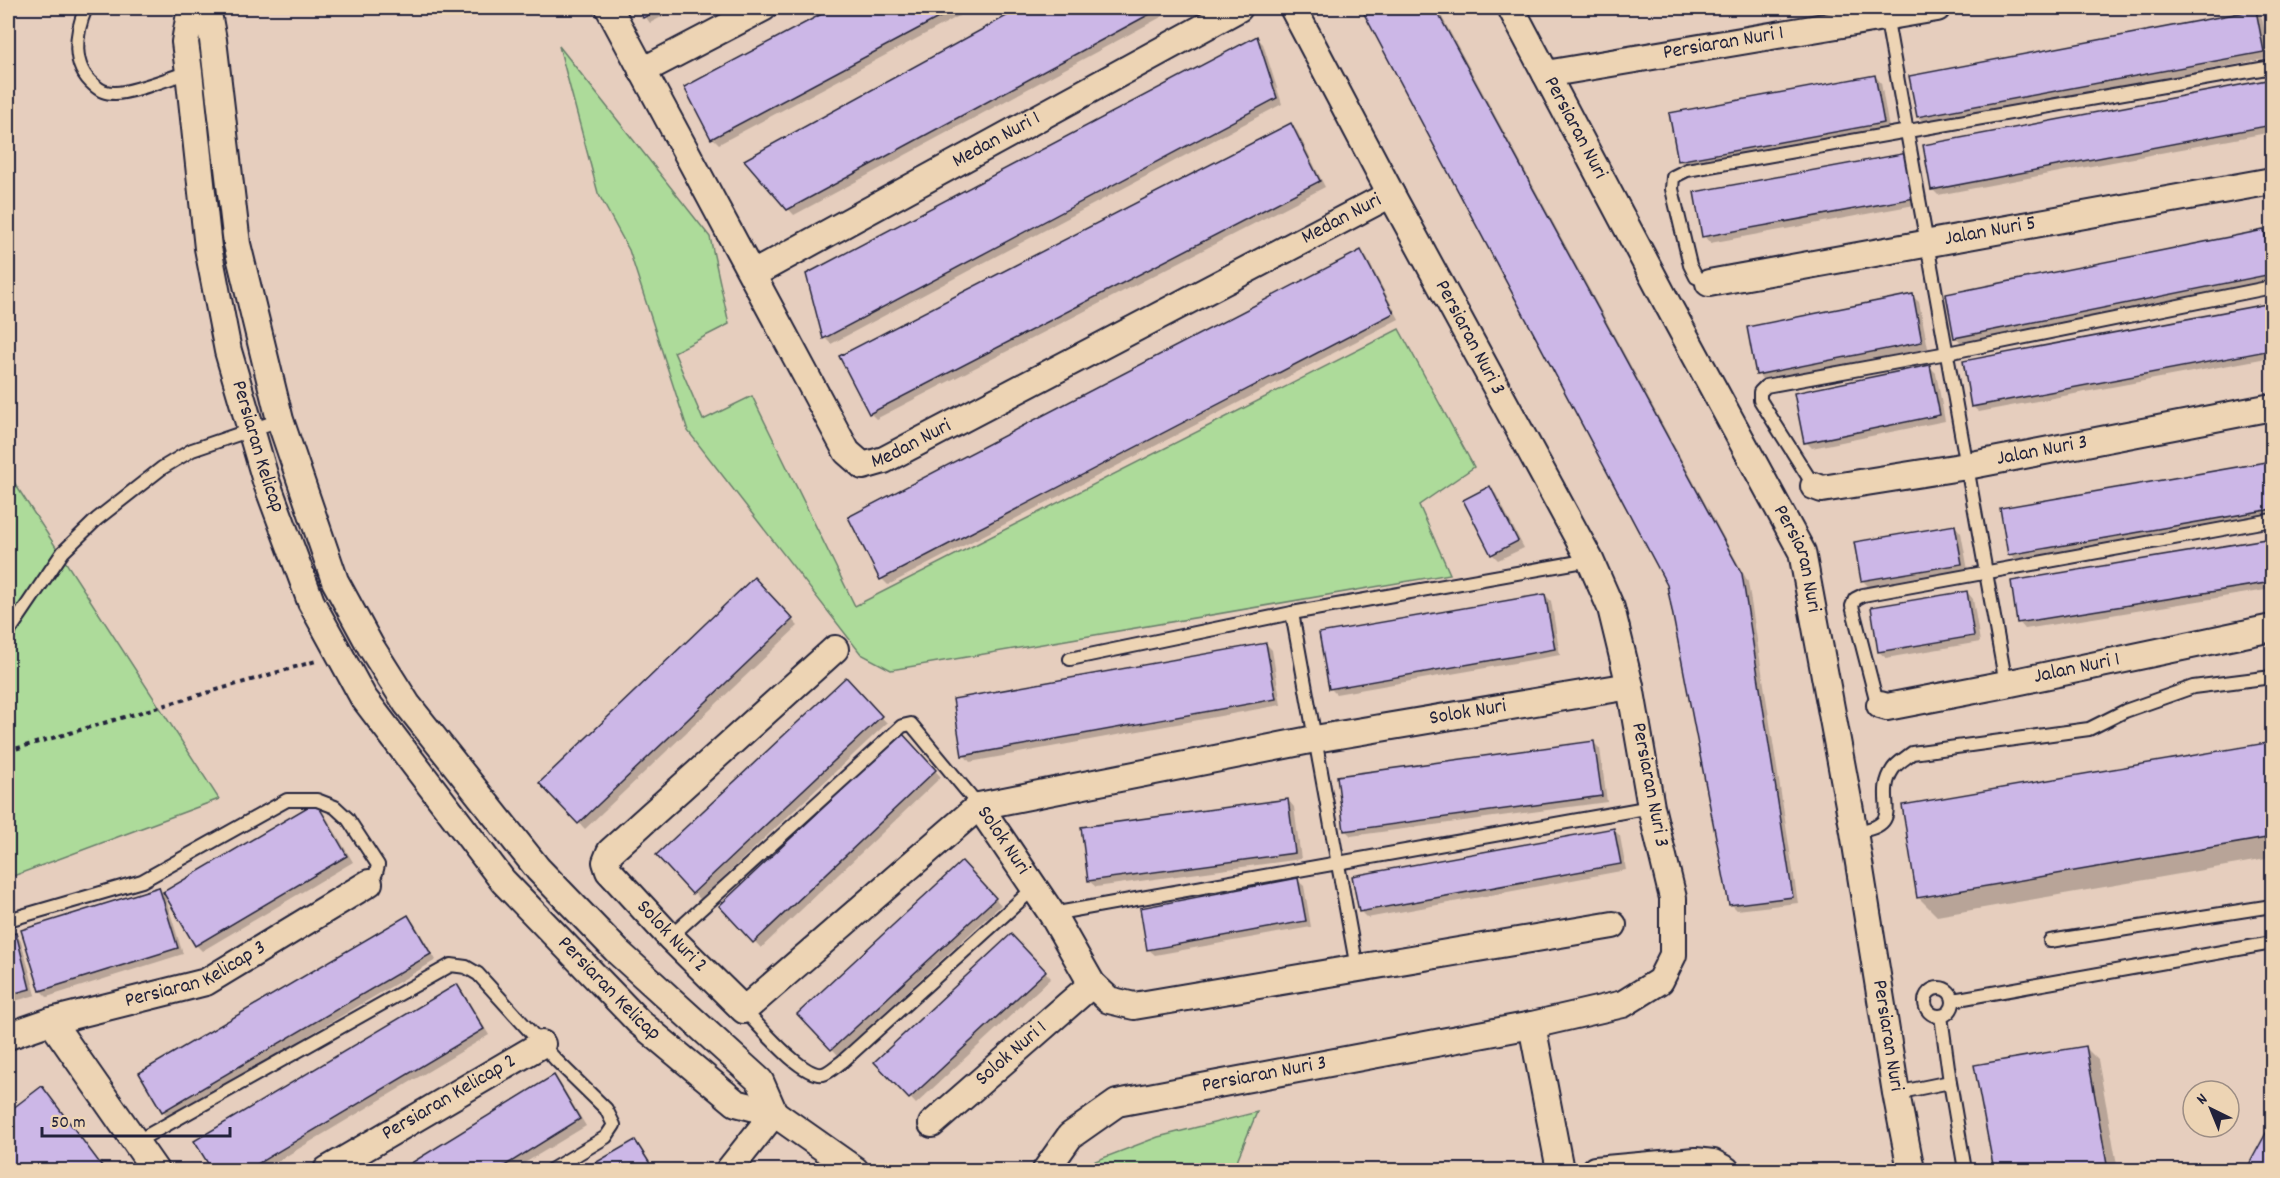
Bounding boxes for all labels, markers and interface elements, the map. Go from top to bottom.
street label: Persiaran Nuri 1 [1661,19,1786,69]
street label: Persiaran Nuri [1535,72,1614,185]
street label: Medan Nuri 1 [947,104,1046,177]
street label: Medan Nuri [1297,186,1388,253]
street label: Jalan Nuri 5 [1942,209,2039,255]
street label: Persiaran Nuri 3 [1426,275,1512,401]
street label: Persiaran Kelicap [222,377,292,518]
street label: Medan Nuri [868,412,957,478]
street label: Jalan Nuri 3 [1994,428,2090,475]
street label: Persiaran Nuri [1764,500,1828,615]
street label: Jalan Nuri 1 [2031,645,2123,693]
street label: Solok Nuri [1427,692,1509,734]
street label: Persiaran Nuri 3 [1622,720,1676,850]
street label: Solok Nuri [968,800,1037,881]
street label: Solok Nuri 2 [628,894,714,980]
street label: Persiaran Kelicap [550,930,667,1049]
street label: Persiaran Kelicap 3 [122,934,272,1017]
street label: Persiaran Nuri [1863,978,1911,1094]
street label: Solok Nuri 1 [969,1014,1054,1094]
street label: Persiaran Kelicap 2 [377,1047,522,1149]
street label: Persiaran Nuri 3 [1199,1049,1329,1102]
north arrow [2181,1079,2241,1139]
text: N [2192,1089,2213,1111]
scale bar [42,1100,230,1138]
text: 50 m [51,1111,86,1136]

